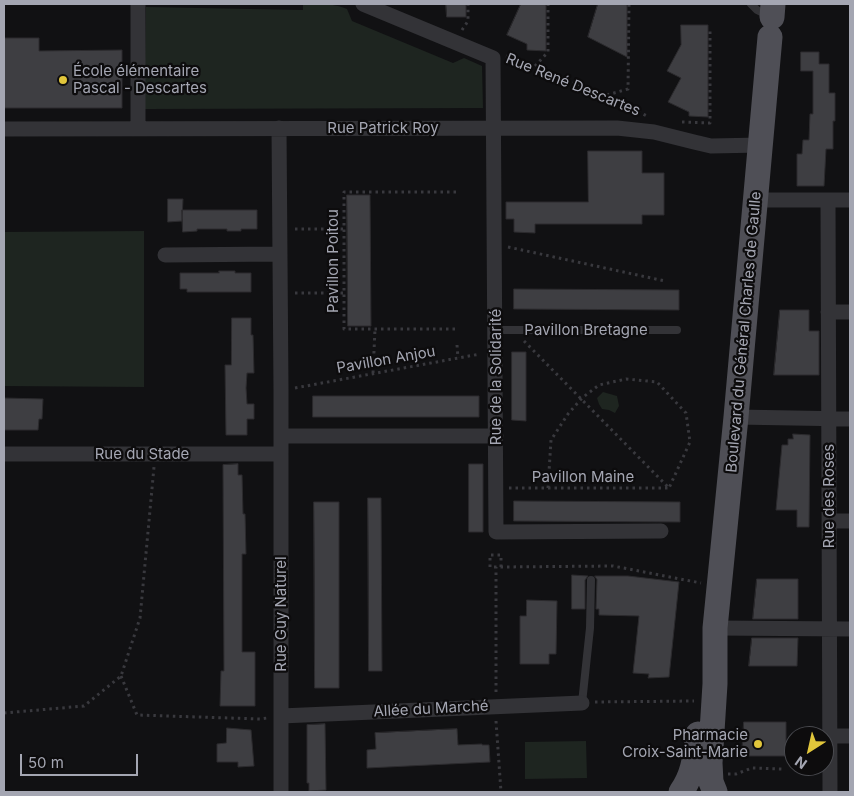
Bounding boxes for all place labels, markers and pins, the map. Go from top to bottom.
place label: École élémentaire Pascal - Descartes [73,62,207,97]
marker: École élémentaire Pascal - Descartes [57,74,69,86]
place label: Pharmacie Croix-Saint-Marie [622,726,748,761]
marker: Pharmacie Croix-Saint-Marie [752,738,764,750]

